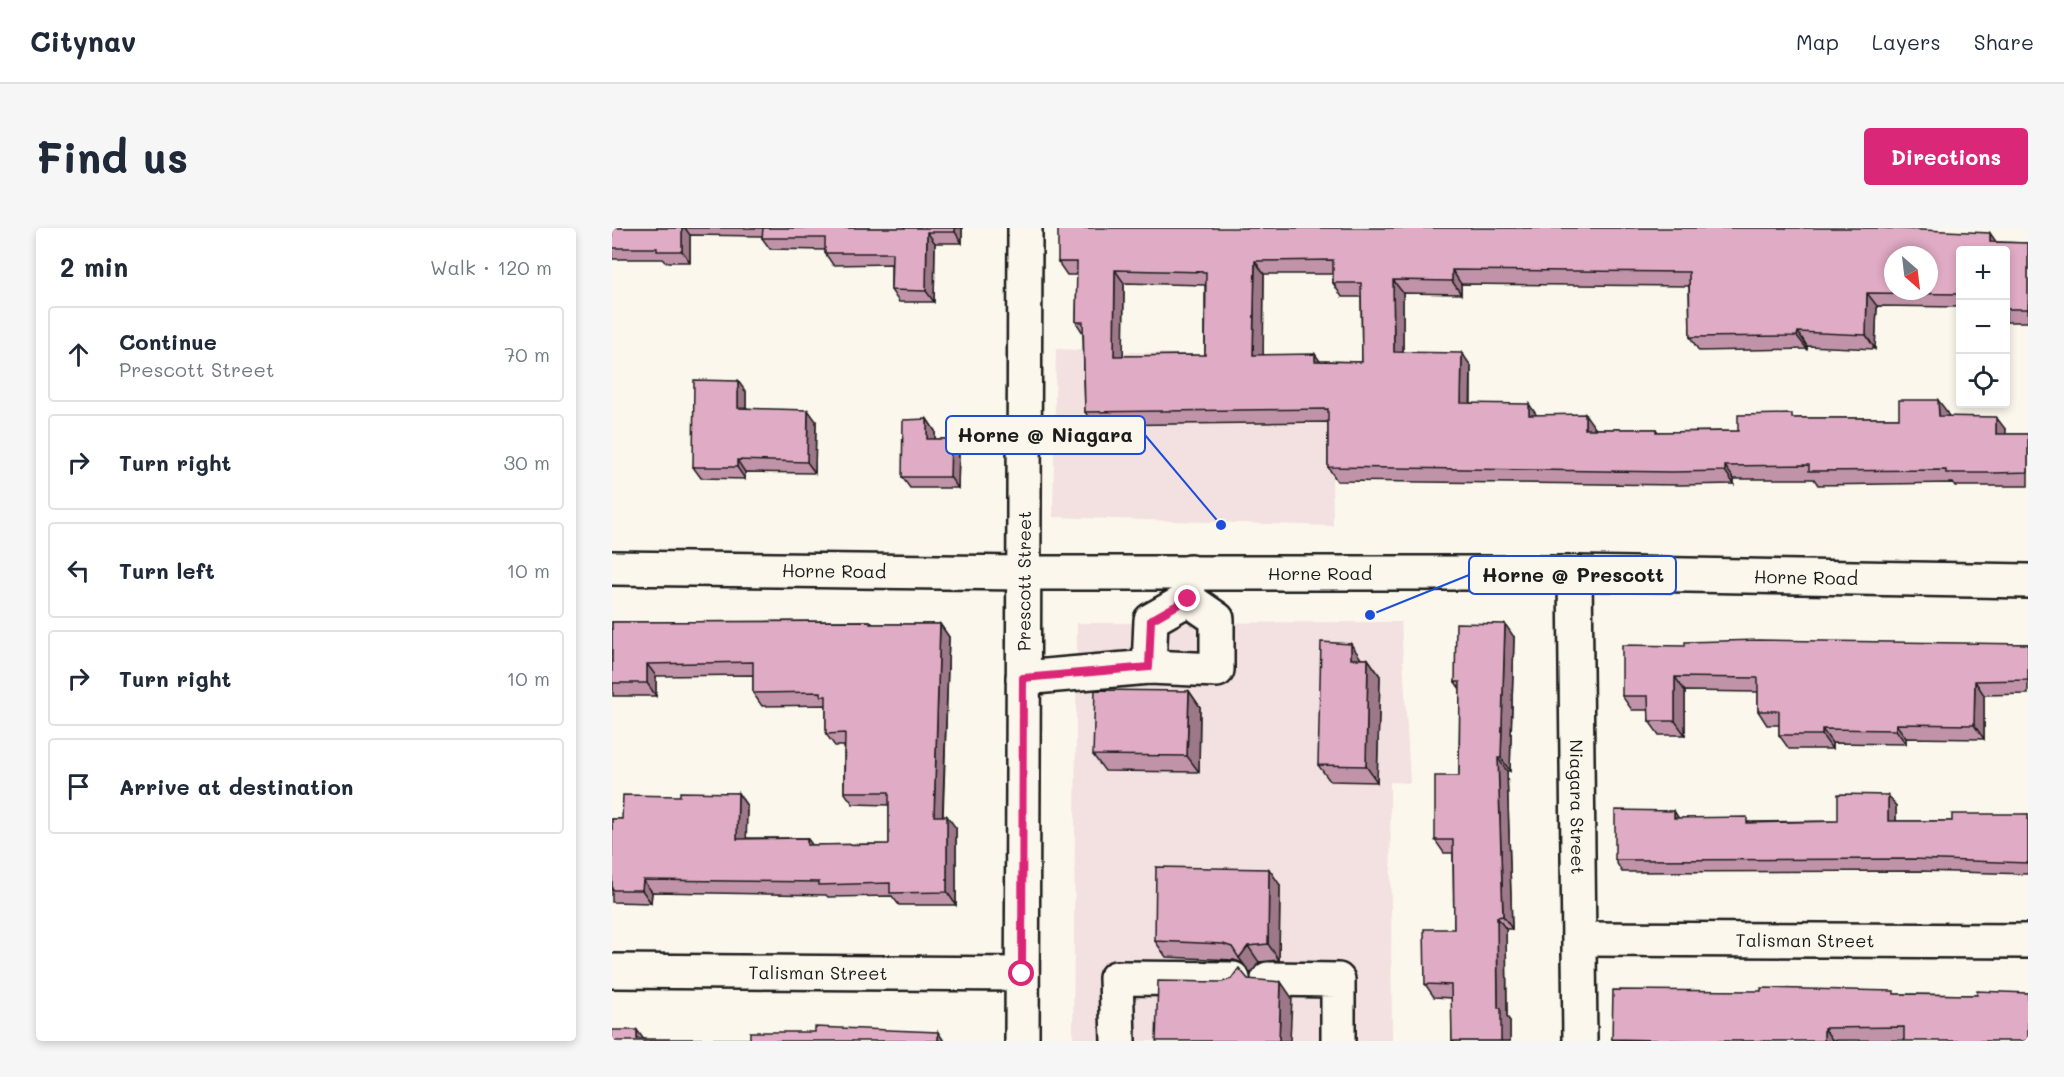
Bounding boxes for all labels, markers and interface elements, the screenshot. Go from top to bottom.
text: Citynav [30,23,136,59]
text: Map [1796,28,1839,55]
text: Layers [1872,28,1941,55]
text: Share [1974,28,2034,55]
button: Directions [1864,128,2028,185]
text: Find us [36,129,188,184]
north arrow [1884,246,1938,300]
map controls [1956,246,2010,408]
button: + [1956,246,2010,300]
text: 2 min [60,250,128,284]
text: Walk · 120 m [430,254,552,280]
button: − [1956,300,2010,354]
text: Continue [119,327,217,356]
icon: ahead [62,338,95,371]
text: 70 m [504,341,550,367]
button: locate [1956,354,2010,408]
text: Prescott Street [119,356,275,382]
callout: Horne @ Niagara [946,416,1145,454]
text: Horne @ Niagara [957,421,1133,447]
icon: right [62,446,95,479]
text: Turn right [119,448,231,477]
text: 30 m [504,449,550,475]
street label: Prescott Street [1011,511,1036,651]
icon: left [62,554,95,587]
text: Turn left [119,556,215,585]
callout: Horne @ Prescott [1469,556,1676,594]
text: 10 m [506,557,550,583]
street label: Horne Road [782,558,886,583]
street label: Horne Road [1268,561,1372,585]
text: Horne @ Prescott [1482,561,1664,587]
street label: Horne Road [1754,564,1858,590]
route end [1174,585,1200,611]
icon: right [62,662,95,695]
text: Turn right [119,664,231,693]
text: 10 m [506,665,550,691]
street label: Niagara Street [1565,739,1590,875]
icon: arrive [62,770,95,803]
text: Arrive at destination [119,772,354,801]
street label: Talisman Street [1736,928,1874,952]
street label: Talisman Street [749,960,887,985]
route start [1008,960,1034,986]

